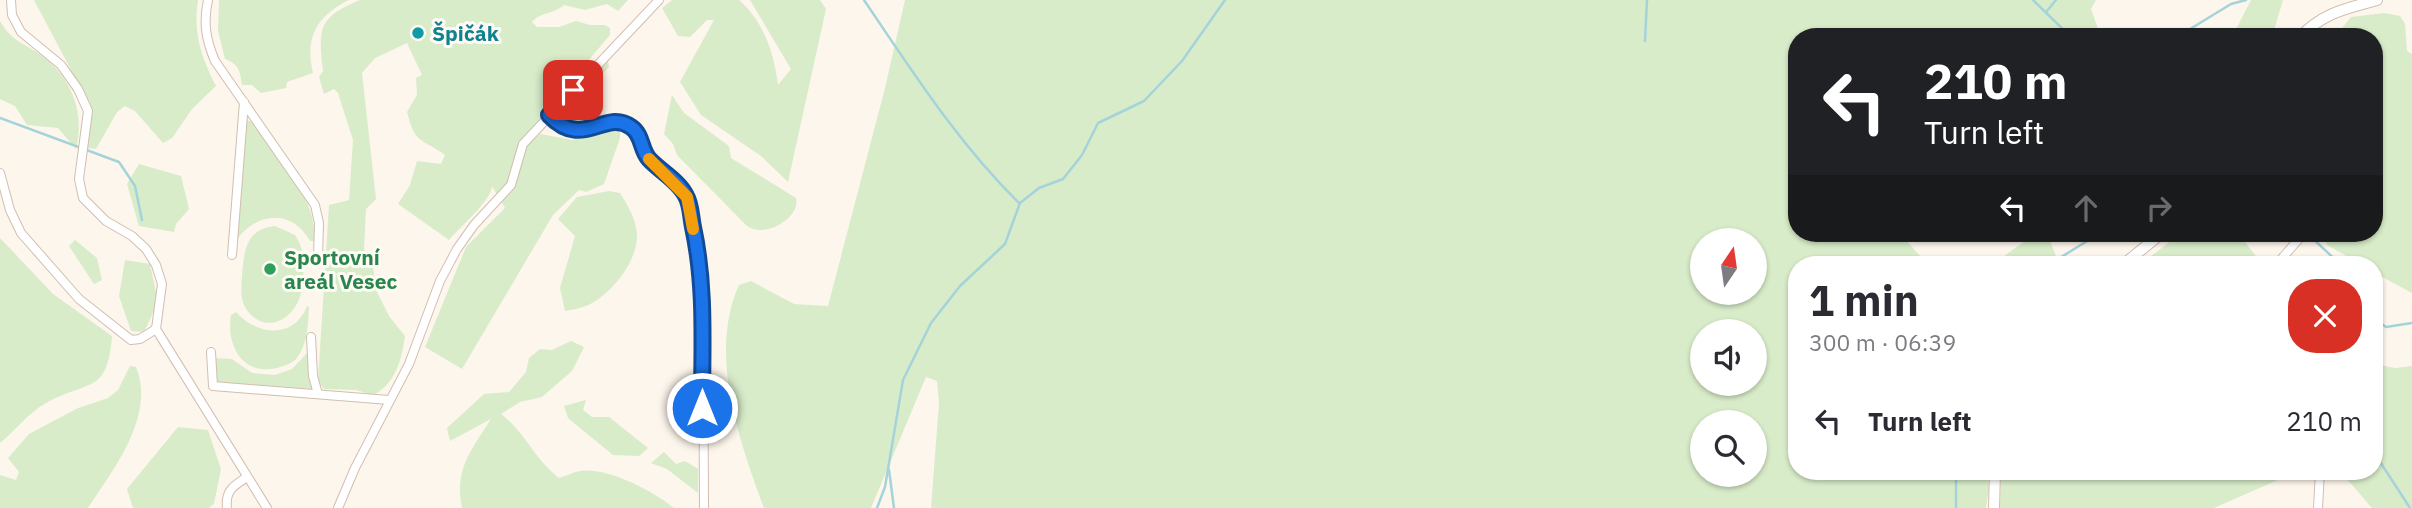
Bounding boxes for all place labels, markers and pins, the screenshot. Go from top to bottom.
place label: Špičák [432,19,500,47]
marker: Špičák [410,25,426,41]
pin [543,60,603,120]
place label: Sportovní areál Vesec [284,243,398,295]
marker: Sportovní areál Vesec [262,261,278,277]

